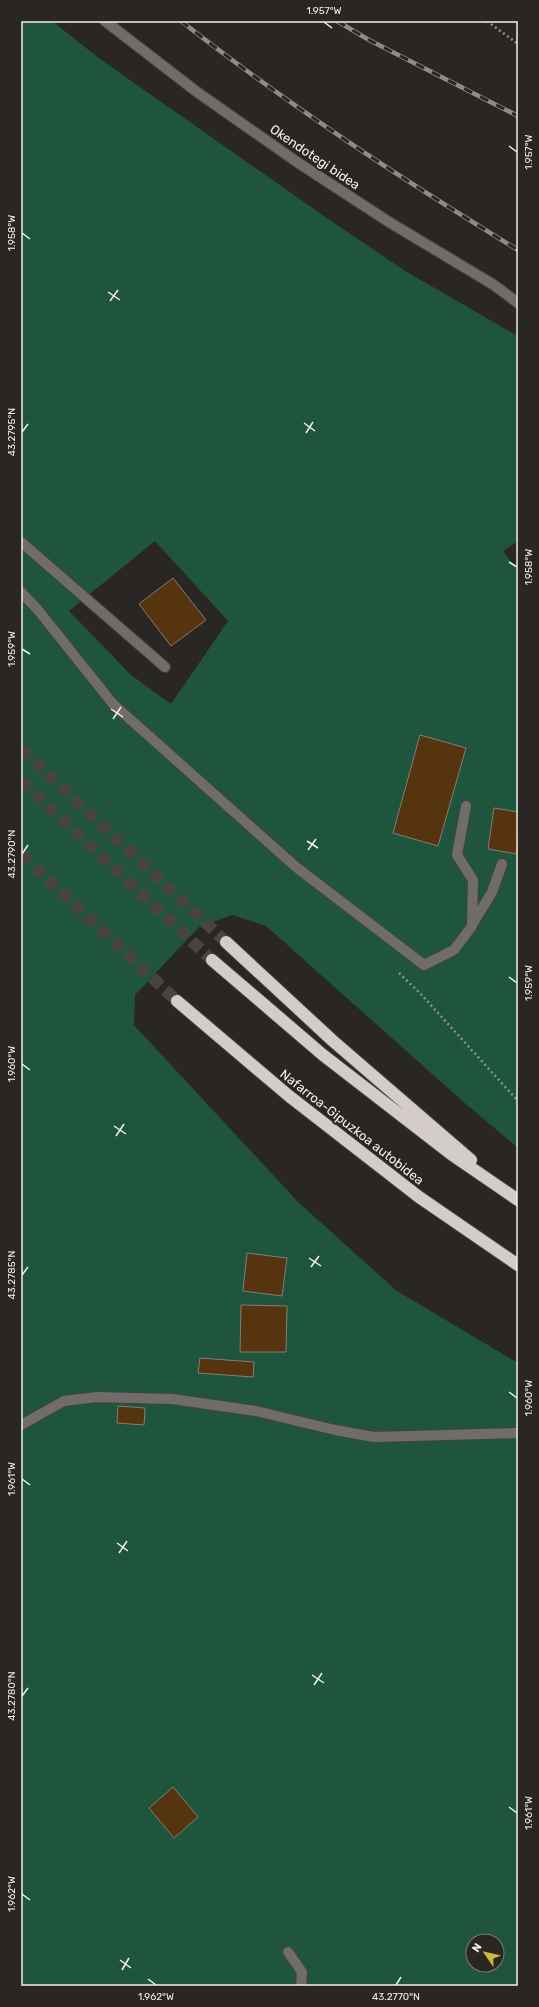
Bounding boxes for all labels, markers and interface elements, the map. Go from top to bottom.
text: 1.957°W [306,5,342,17]
street label: Okendotegi bidea [267,121,363,193]
text: 1.957°W [523,134,535,170]
text: 1.958°W [6,215,18,251]
text: 43.2795°N [6,408,18,456]
text: 1.958°W [523,549,535,585]
text: 1.959°W [6,631,18,667]
text: 43.2790°N [6,830,18,878]
text: 1.959°W [523,965,535,1001]
text: 1.960°W [6,1046,18,1082]
street label: Nafarroa-Gipuzkoa autobidea [277,1066,427,1188]
text: 43.2785°N [6,1251,18,1299]
text: 1.960°W [523,1380,535,1416]
text: 1.961°W [6,1462,18,1496]
text: 43.2780°N [6,1671,18,1721]
text: 1.961°W [523,1796,535,1830]
text: 1.962°W [6,1876,18,1912]
north arrow [465,1933,505,1973]
text: N [470,1941,485,1955]
text: 1.962°W [138,1991,174,2003]
text: 43.2770°N [372,1991,420,2003]

